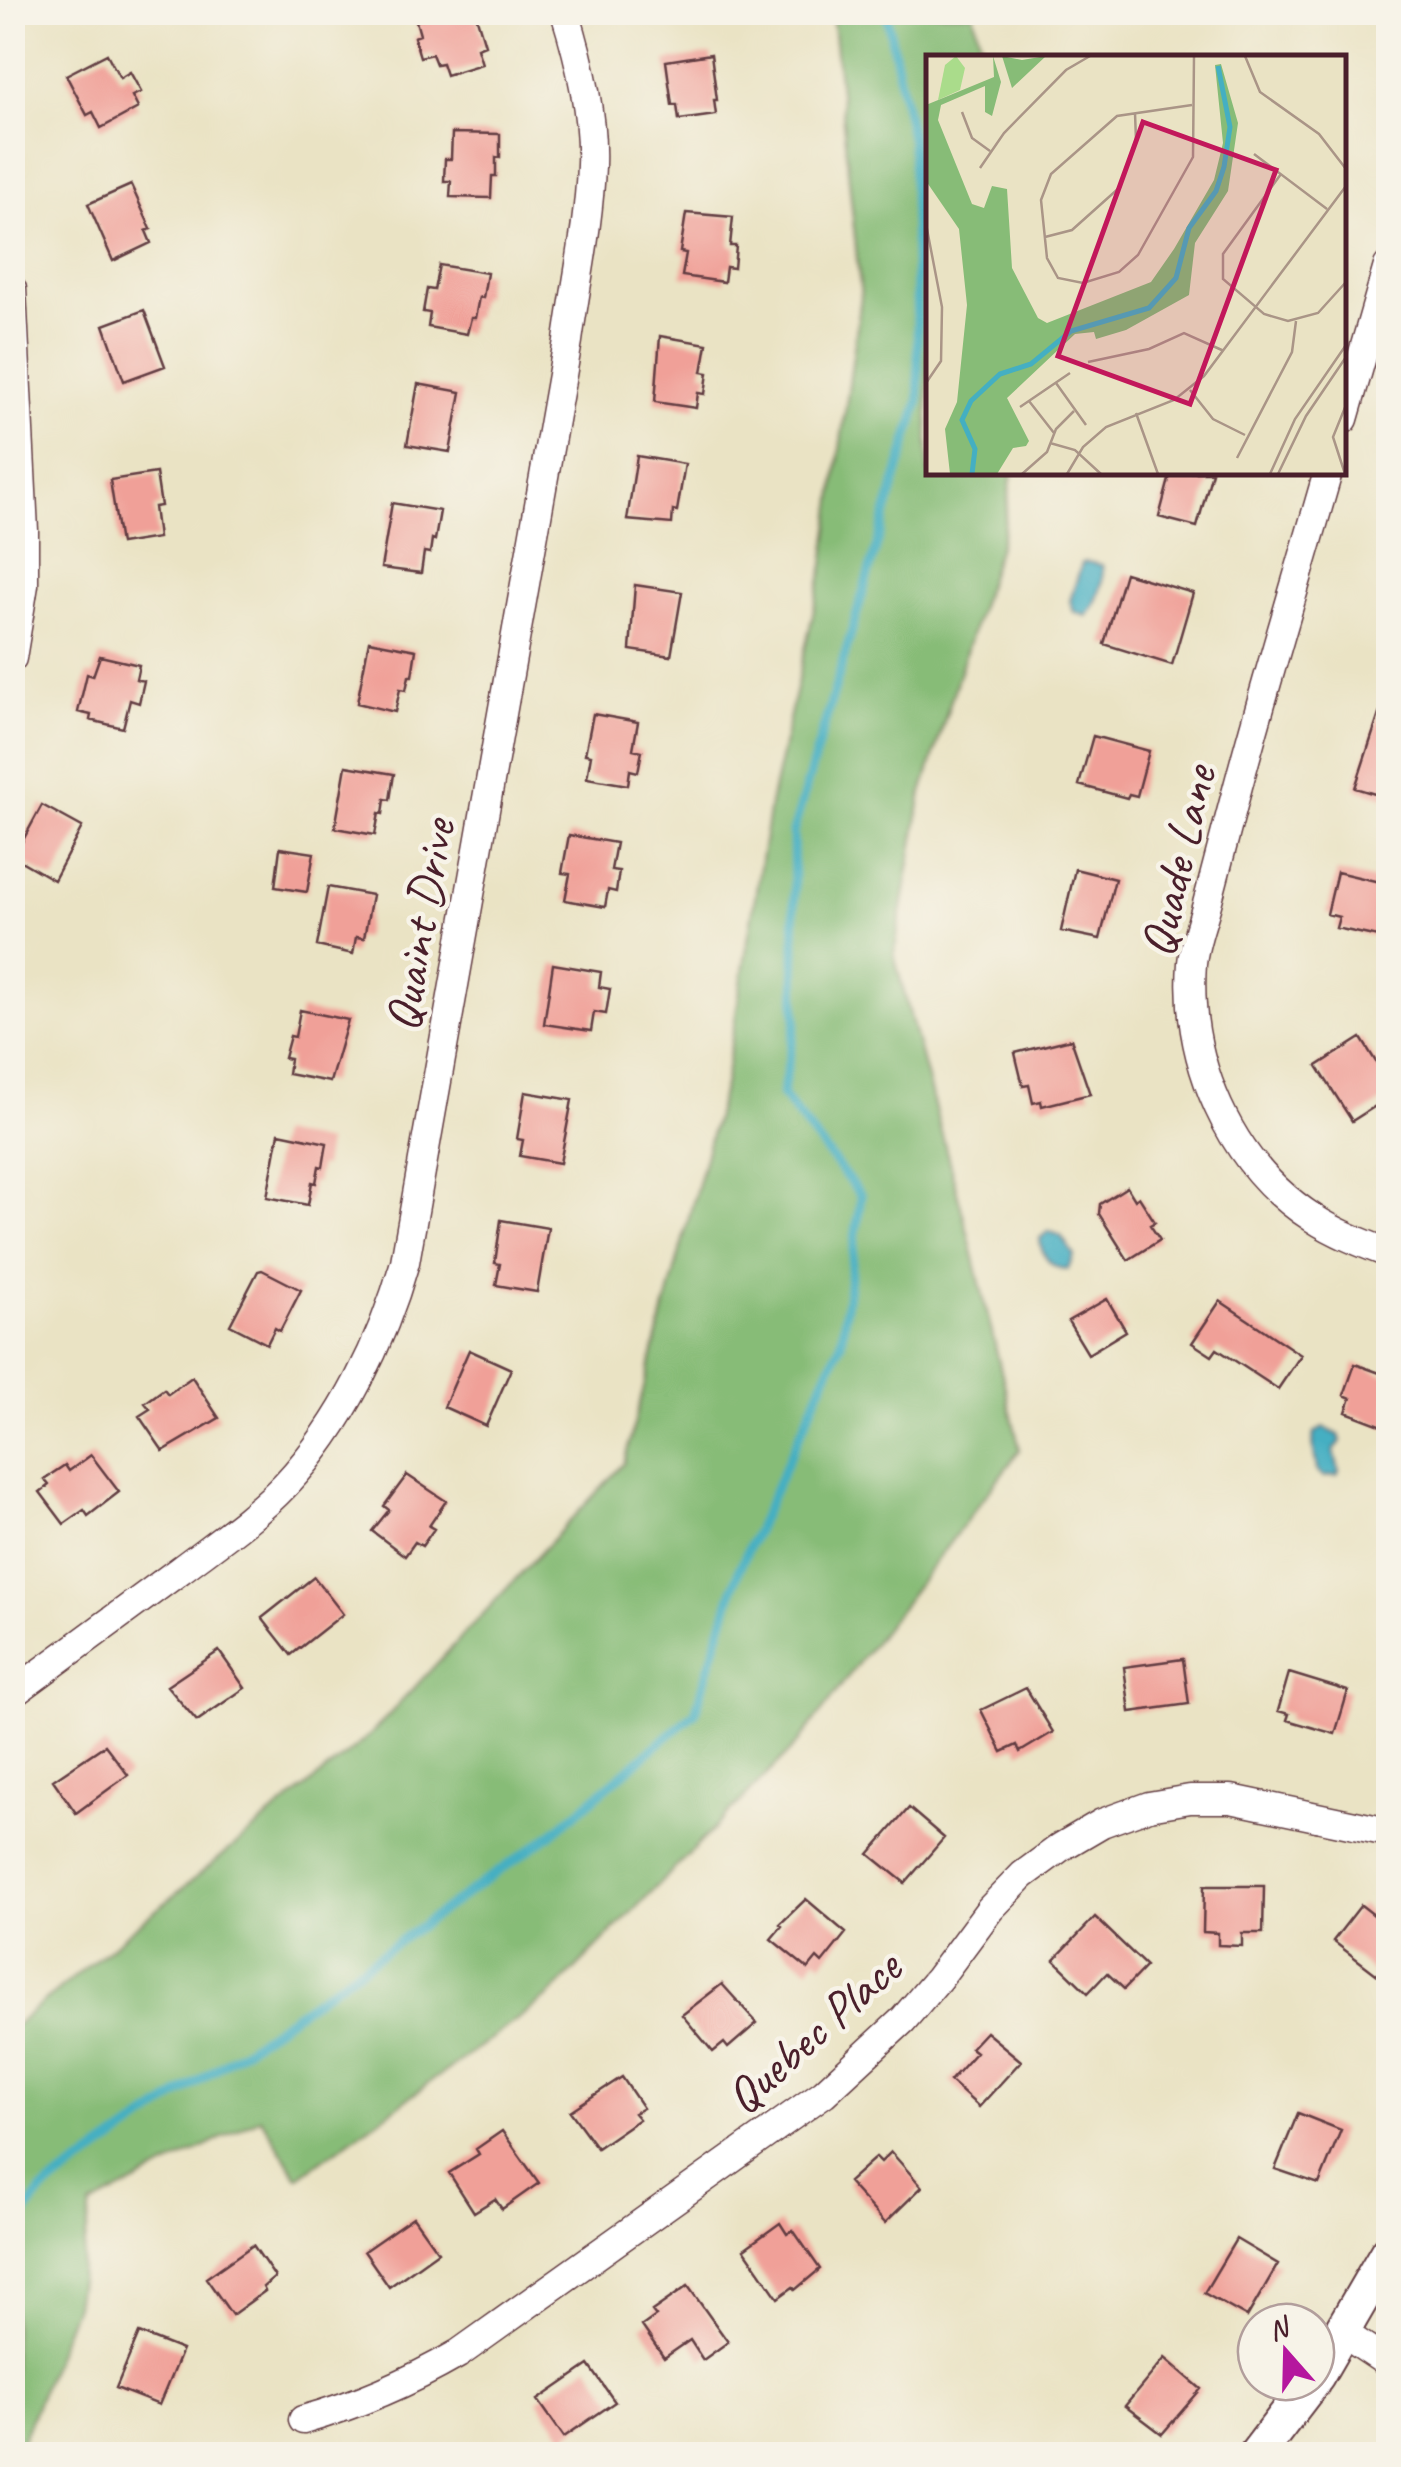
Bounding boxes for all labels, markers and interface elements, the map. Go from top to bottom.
inset map [926,55,1346,475]
street label: Quade Lane [1125,757,1231,963]
street label: Quaint Drive [370,812,470,1036]
street label: Quebec Place [712,1935,916,2127]
north arrow [1236,2302,1336,2402]
text: N [1263,2308,1296,2348]

